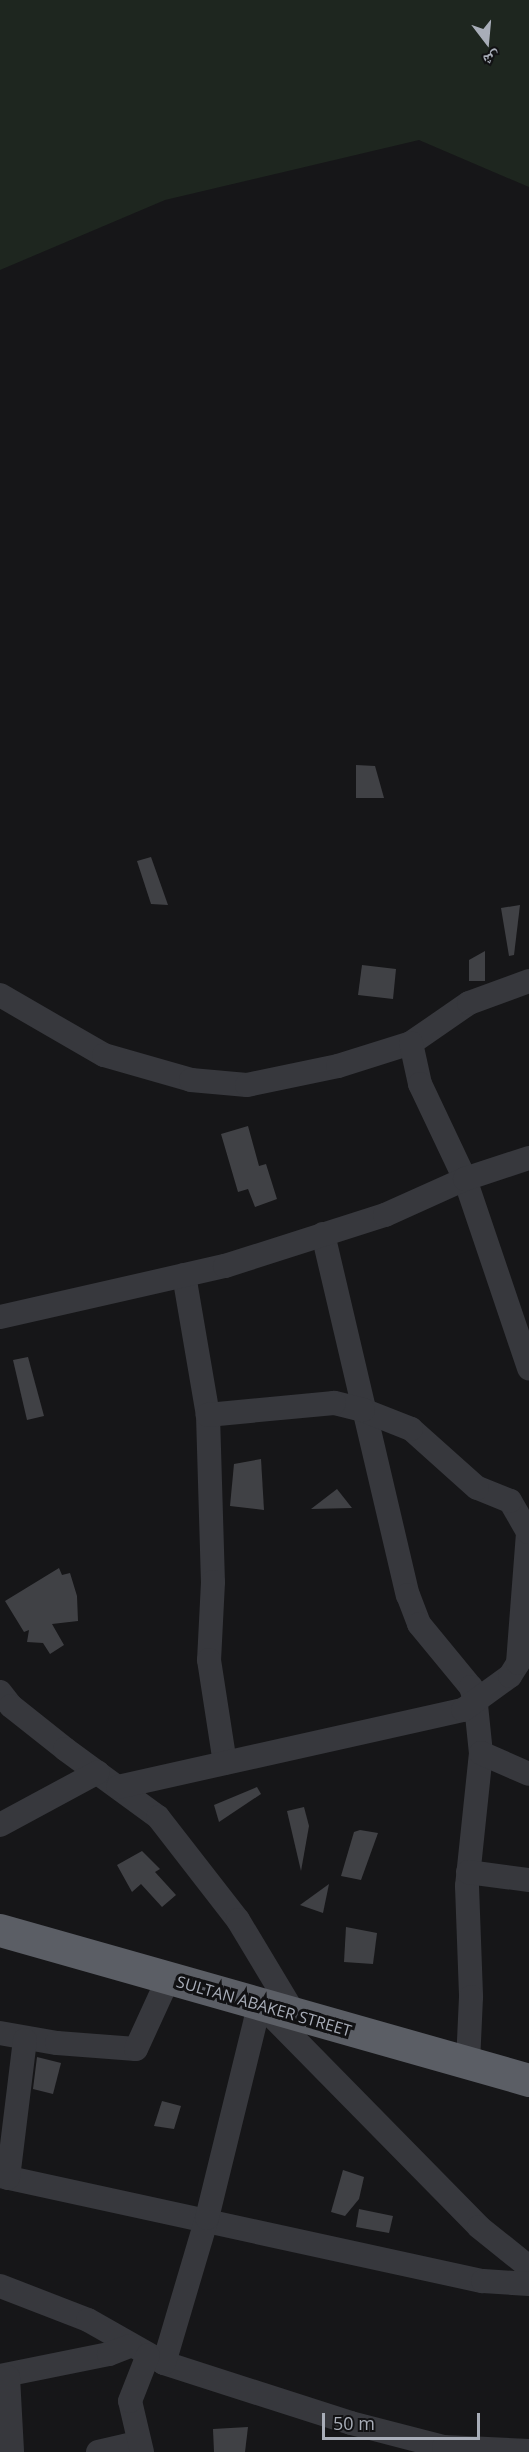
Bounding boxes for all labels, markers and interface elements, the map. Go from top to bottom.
north arrow [457,12,517,72]
text: ش [481,46,503,72]
street label: SULTAN ABAKER STREET [174,1972,354,2040]
scale bar [325,2401,482,2439]
text: 50 m [333,2411,375,2435]

